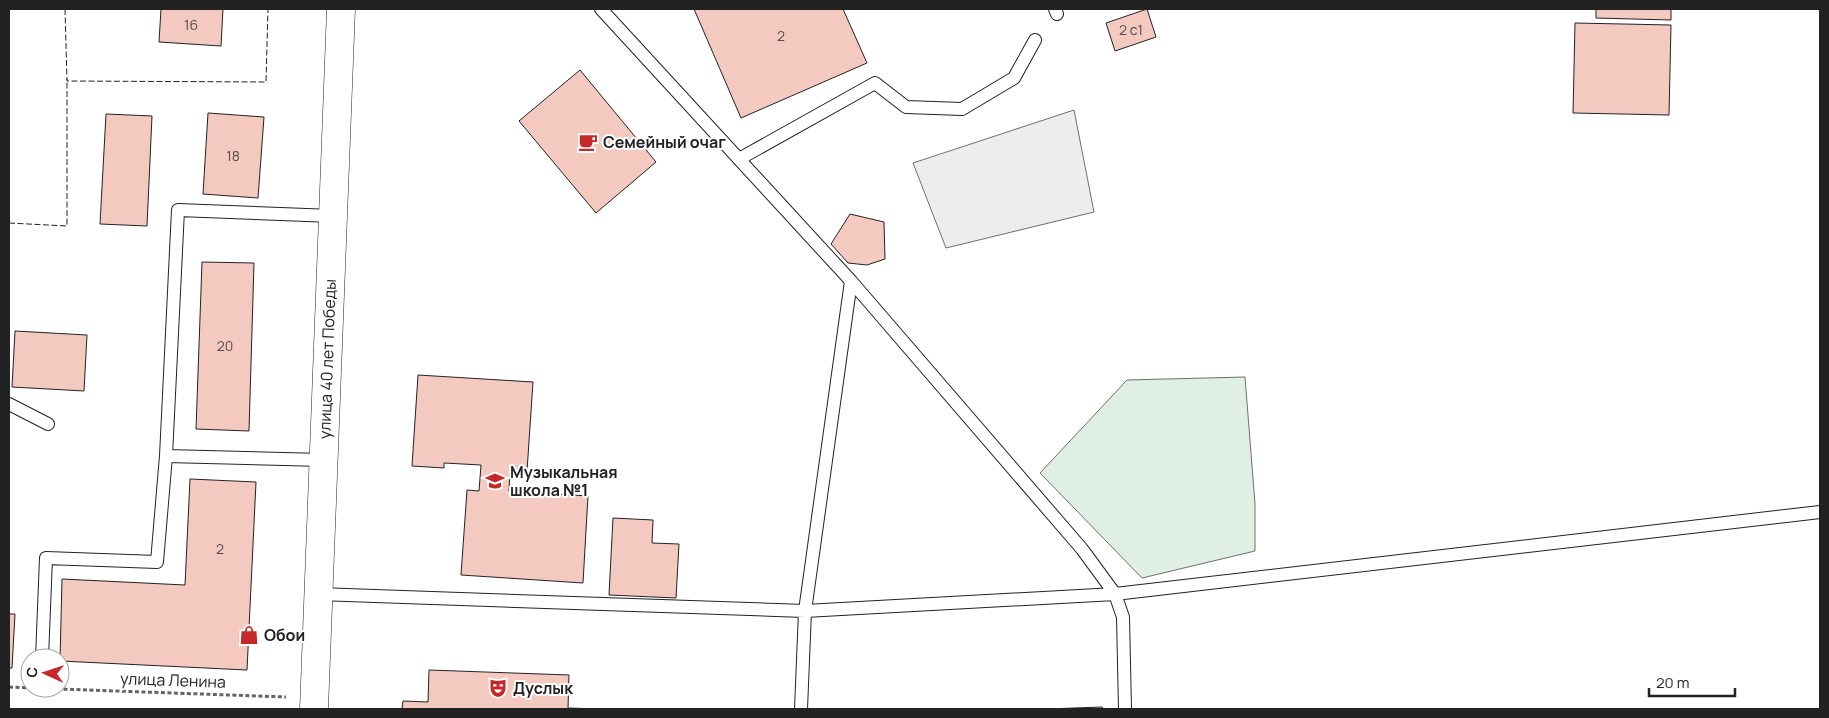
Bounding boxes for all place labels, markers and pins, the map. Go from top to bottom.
cafe icon: Семейный очаг [577,131,599,153]
place label: Семейный очаг [603,131,726,153]
place label: Музыкальная школа №1 [510,461,618,501]
school or university icon: Музыкальная школа №1 [484,470,506,492]
shop icon: Обои [238,624,260,646]
place label: Обои [264,624,305,646]
theatre icon: Дуслык [487,677,509,699]
place label: Дуслык [513,677,573,699]

